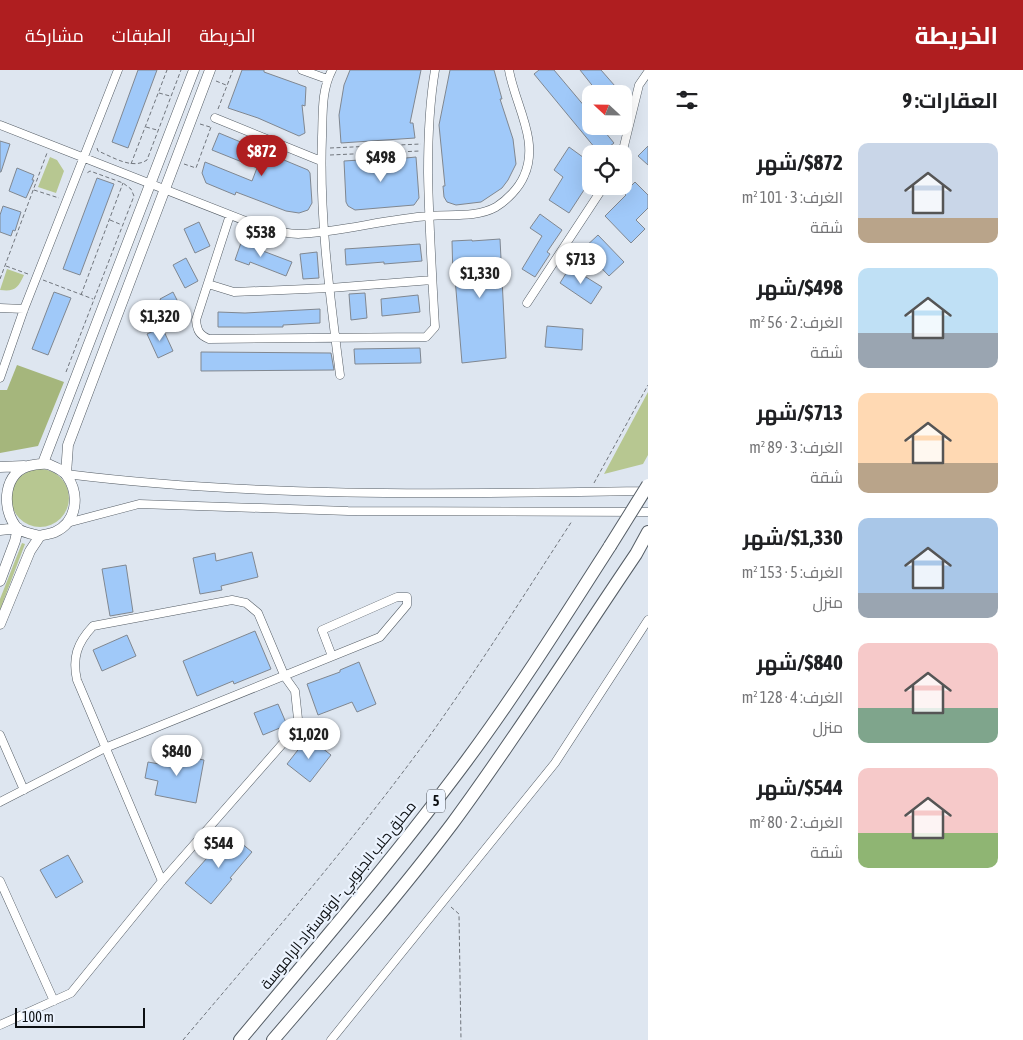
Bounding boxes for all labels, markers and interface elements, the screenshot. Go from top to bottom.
text: الخريطة [915,22,998,49]
text: مشاركة [25,25,84,46]
text: الطبقات [112,25,171,46]
text: الخريطة [199,25,256,46]
north arrow [582,85,632,135]
map controls [582,85,632,195]
icon: filters [673,86,701,114]
text: العقارات: 9 [902,88,998,112]
pin: $872 [232,134,292,177]
pin: $498 [351,140,411,183]
text: $872 [247,142,277,160]
button: locate [582,145,632,195]
text: $498 [366,148,396,166]
text: $872/شهر [756,150,843,174]
icon: home [898,163,958,223]
text: الغرف: 3 · 101 m² [742,188,843,206]
pin: $538 [231,216,291,258]
text: شقة [810,218,843,236]
text: $538 [246,223,276,241]
pin: $713 [551,242,611,285]
text: $713 [566,250,596,268]
pin: $1,330 [439,256,521,299]
text: $1,330 [460,264,500,282]
text: $498/شهر [756,275,843,299]
icon: home [898,288,958,348]
pin: $1,320 [119,300,201,342]
text: $1,320 [140,307,180,325]
text: الغرف: 2 · 56 m² [749,313,843,331]
text: شقة [810,343,843,361]
text: $713/شهر [756,400,843,424]
icon: home [898,413,958,473]
text: الغرف: 3 · 89 m² [749,438,843,456]
text: شقة [810,468,843,486]
text: $1,330/شهر [743,525,843,549]
icon: home [898,538,958,598]
text: الغرف: 5 · 153 m² [742,563,843,581]
text: منزل [813,593,843,611]
text: $840/شهر [756,650,843,674]
icon: home [898,663,958,723]
text: الغرف: 4 · 128 m² [742,688,843,706]
pin: $1,020 [268,718,350,760]
text: منزل [813,718,843,736]
text: $1,020 [289,725,329,743]
pin: $840 [147,734,207,777]
text: $840 [162,742,192,760]
text: $544/شهر [756,775,843,799]
icon: home [898,788,958,848]
road number: 5 [427,789,445,812]
street label: محلق حلب الجنوبي - اوتوستراد الراموسة [257,798,422,995]
text: الغرف: 2 · 80 m² [749,813,843,831]
pin: $544 [189,826,249,869]
text: $544 [204,834,234,852]
text: شقة [810,843,843,861]
scale bar [15,1005,145,1028]
text: 100 m [22,1009,54,1025]

